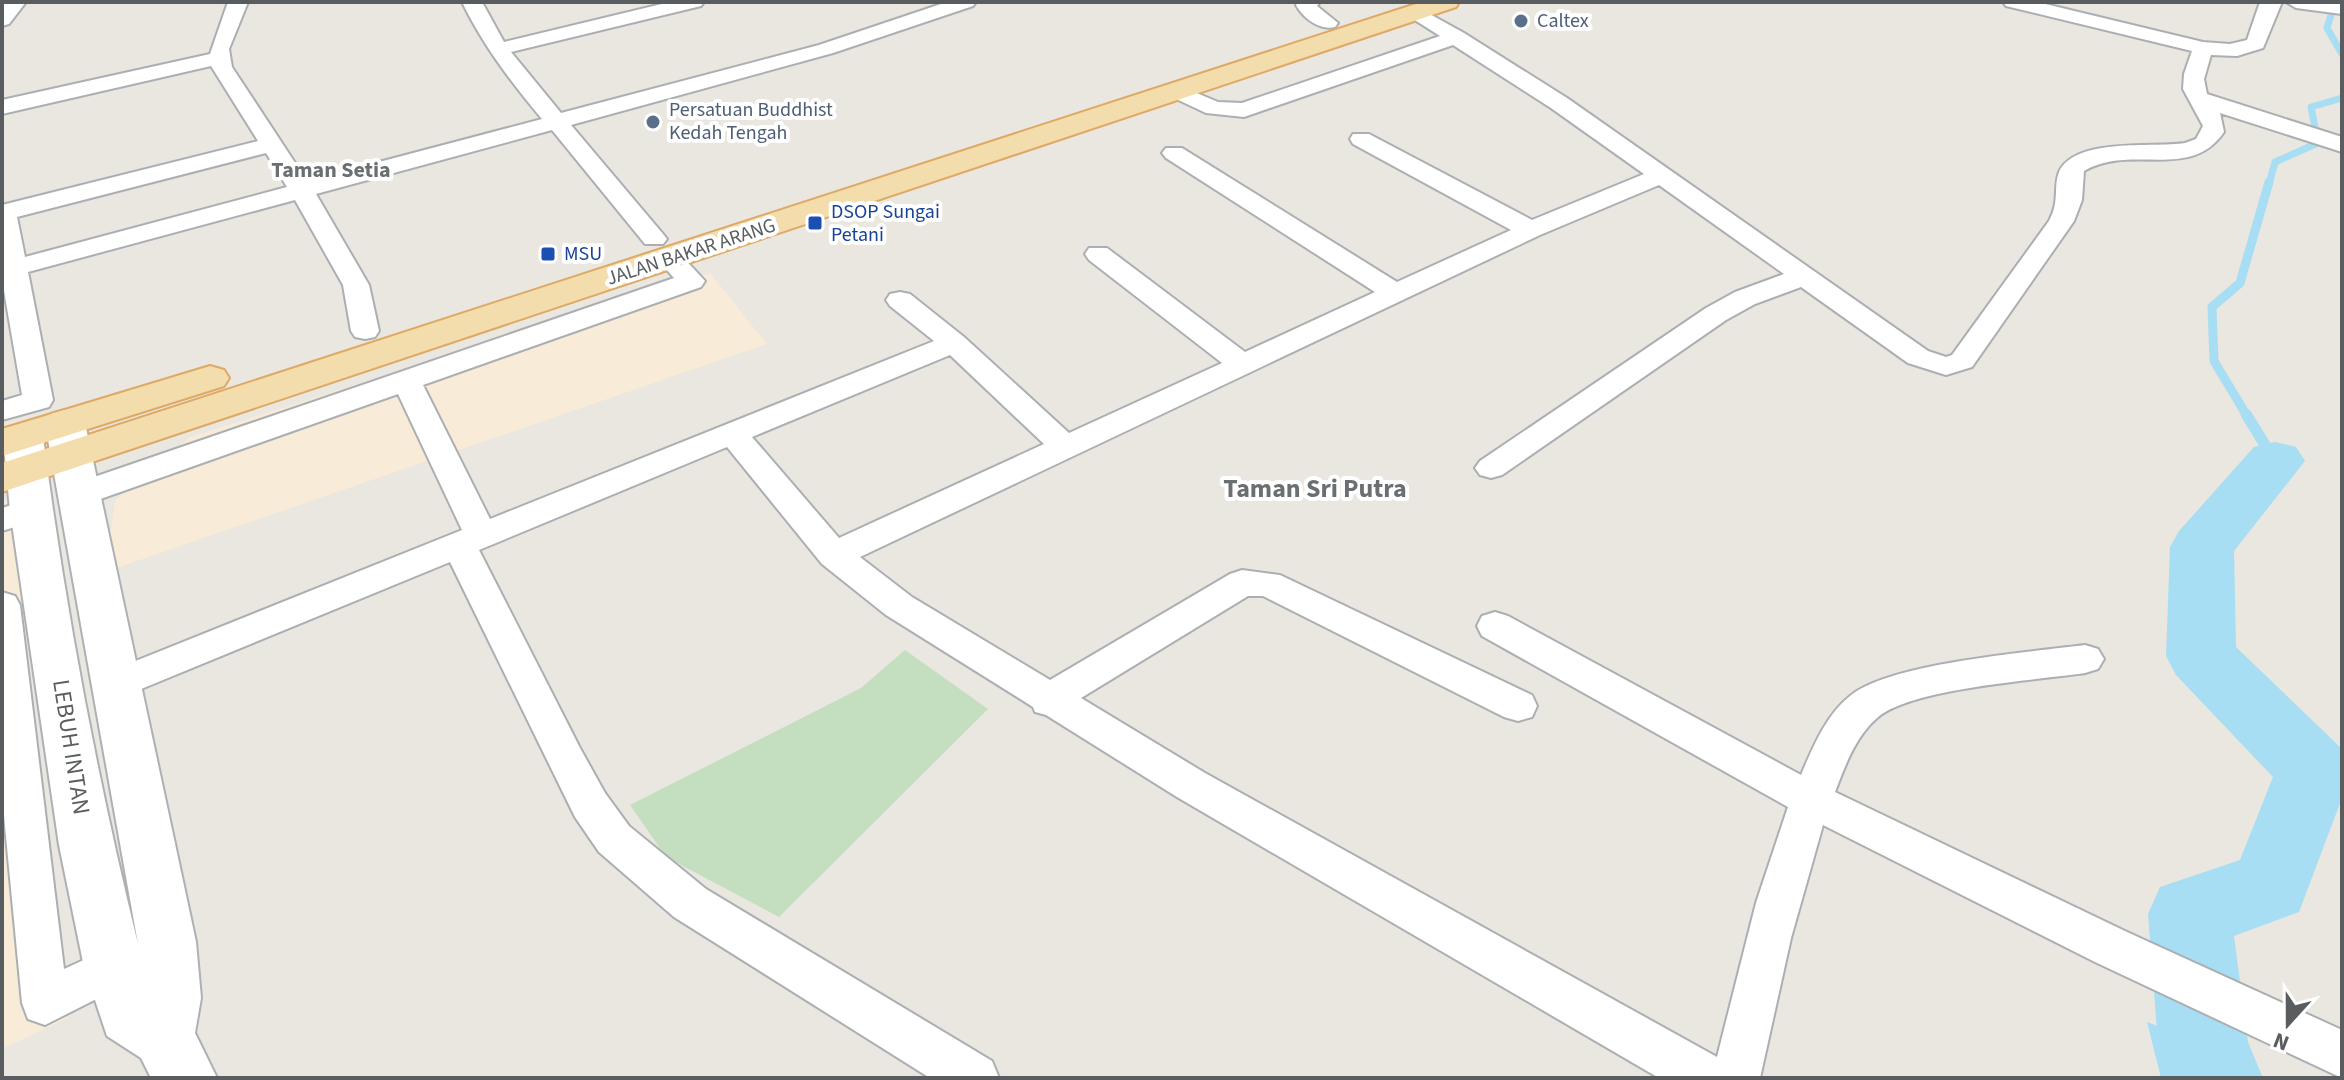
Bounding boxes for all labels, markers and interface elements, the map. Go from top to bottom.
place label: Caltex [1537,7,1589,35]
marker: Caltex [1512,12,1530,30]
place label: Persatuan Buddhist Kedah Tengah [669,96,833,147]
marker: Persatuan Buddhist Kedah Tengah [644,113,662,131]
district label: Taman Setia [271,154,391,186]
place label: DSOP Sungai Petani [831,198,940,249]
street label: JALAN BAKAR ARANG [603,211,779,293]
marker: DSOP Sungai Petani [806,214,824,232]
place label: MSU [564,240,602,268]
marker: MSU [539,245,557,263]
district label: Taman Sri Putra [1223,470,1407,507]
street label: LEBUH INTAN [43,677,99,817]
north arrow [2248,984,2328,1064]
text: N [2269,1024,2294,1059]

